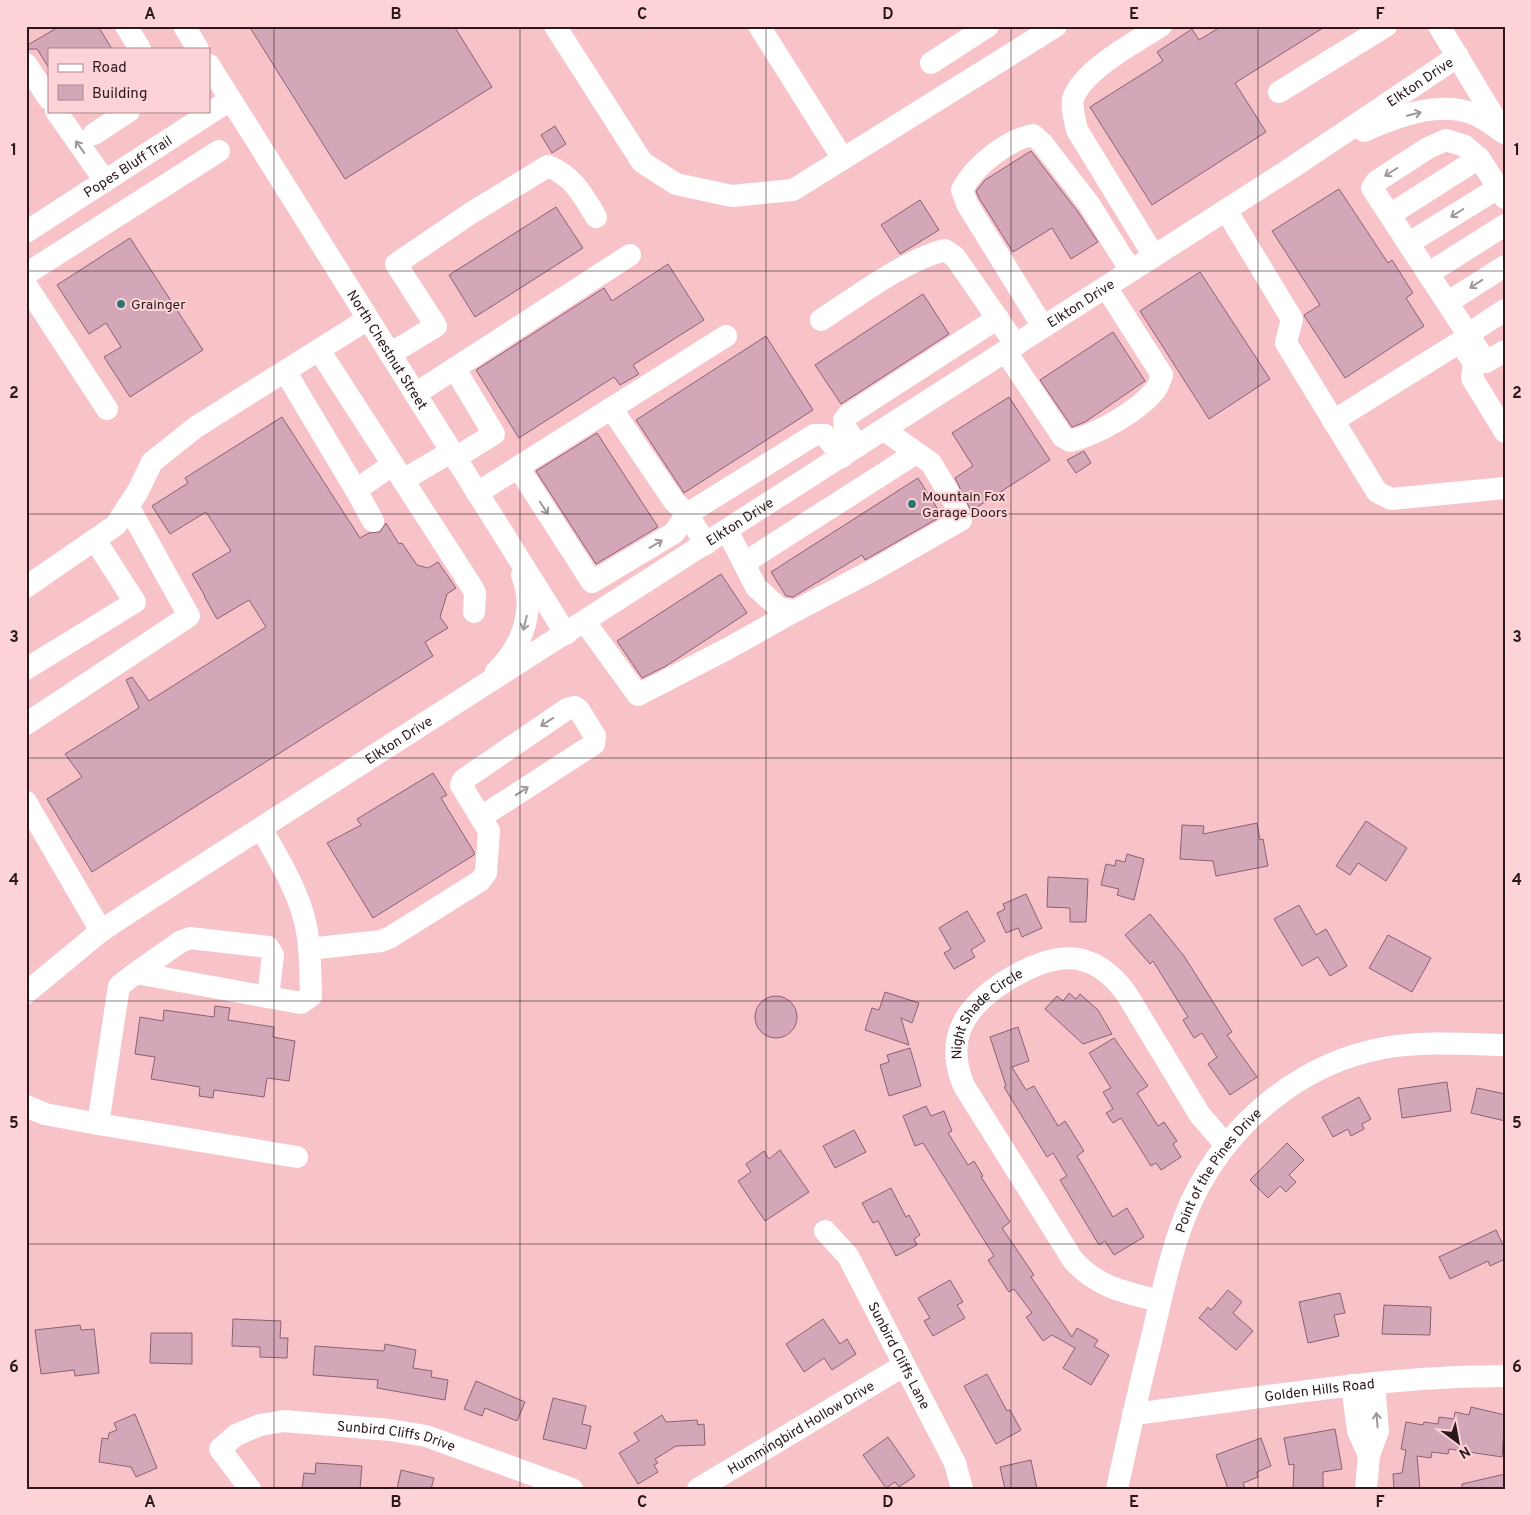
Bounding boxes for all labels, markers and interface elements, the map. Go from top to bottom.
text: A [144,5,156,25]
text: B [390,5,402,25]
text: C [637,5,647,25]
text: D [882,5,894,25]
text: E [1129,5,1139,25]
text: F [1375,5,1385,25]
legend [48,48,210,112]
street label: Elkton Drive [1384,54,1457,111]
text: Road [92,59,127,78]
text: Building [92,85,147,104]
one-way arrow [1405,109,1421,118]
street label: Popes Bluff Trail [81,133,176,202]
one-way arrow [75,140,85,154]
text: 1 [11,141,17,161]
text: 1 [1514,141,1520,161]
one-way arrow [1385,167,1399,177]
one-way arrow [1450,209,1464,219]
street label: Elkton Drive [1045,276,1118,332]
one-way arrow [1470,279,1484,289]
street label: North Chestnut Street [342,287,430,413]
place label: Grainger [131,297,186,314]
marker: Grainger [115,298,127,310]
text: 2 [9,384,19,404]
text: 2 [1512,384,1522,404]
place label: Mountain Fox Garage Doors [922,489,1008,522]
street label: Elkton Drive [704,495,777,550]
marker: Mountain Fox Garage Doors [906,498,918,510]
one-way arrow [540,501,550,515]
one-way arrow [648,539,662,549]
one-way arrow [520,615,529,631]
text: 3 [9,628,19,648]
text: 3 [1512,628,1522,648]
street label: Elkton Drive [362,713,436,769]
one-way arrow [540,717,554,728]
one-way arrow [514,786,528,796]
text: 4 [9,871,19,891]
text: 4 [1512,871,1522,891]
street label: Night Shade Circle [949,966,1026,1060]
street label: Point of the Pines Drive [1173,1105,1266,1235]
text: 5 [9,1114,19,1134]
text: 5 [1512,1114,1522,1134]
street label: Sunbird Cliffs Lane [863,1300,933,1413]
text: 6 [9,1358,19,1378]
text: 6 [1512,1358,1522,1378]
street label: Golden Hills Road [1263,1376,1375,1406]
street label: Hummingbird Hollow Drive [725,1378,878,1479]
one-way arrow [1373,1412,1382,1428]
north arrow [1434,1418,1484,1468]
street label: Sunbird Cliffs Drive [336,1419,457,1456]
text: N [1455,1442,1473,1462]
text: A [144,1493,156,1513]
text: B [390,1493,402,1513]
text: C [637,1493,647,1513]
text: D [882,1493,894,1513]
text: E [1129,1493,1139,1513]
text: F [1375,1493,1385,1513]

